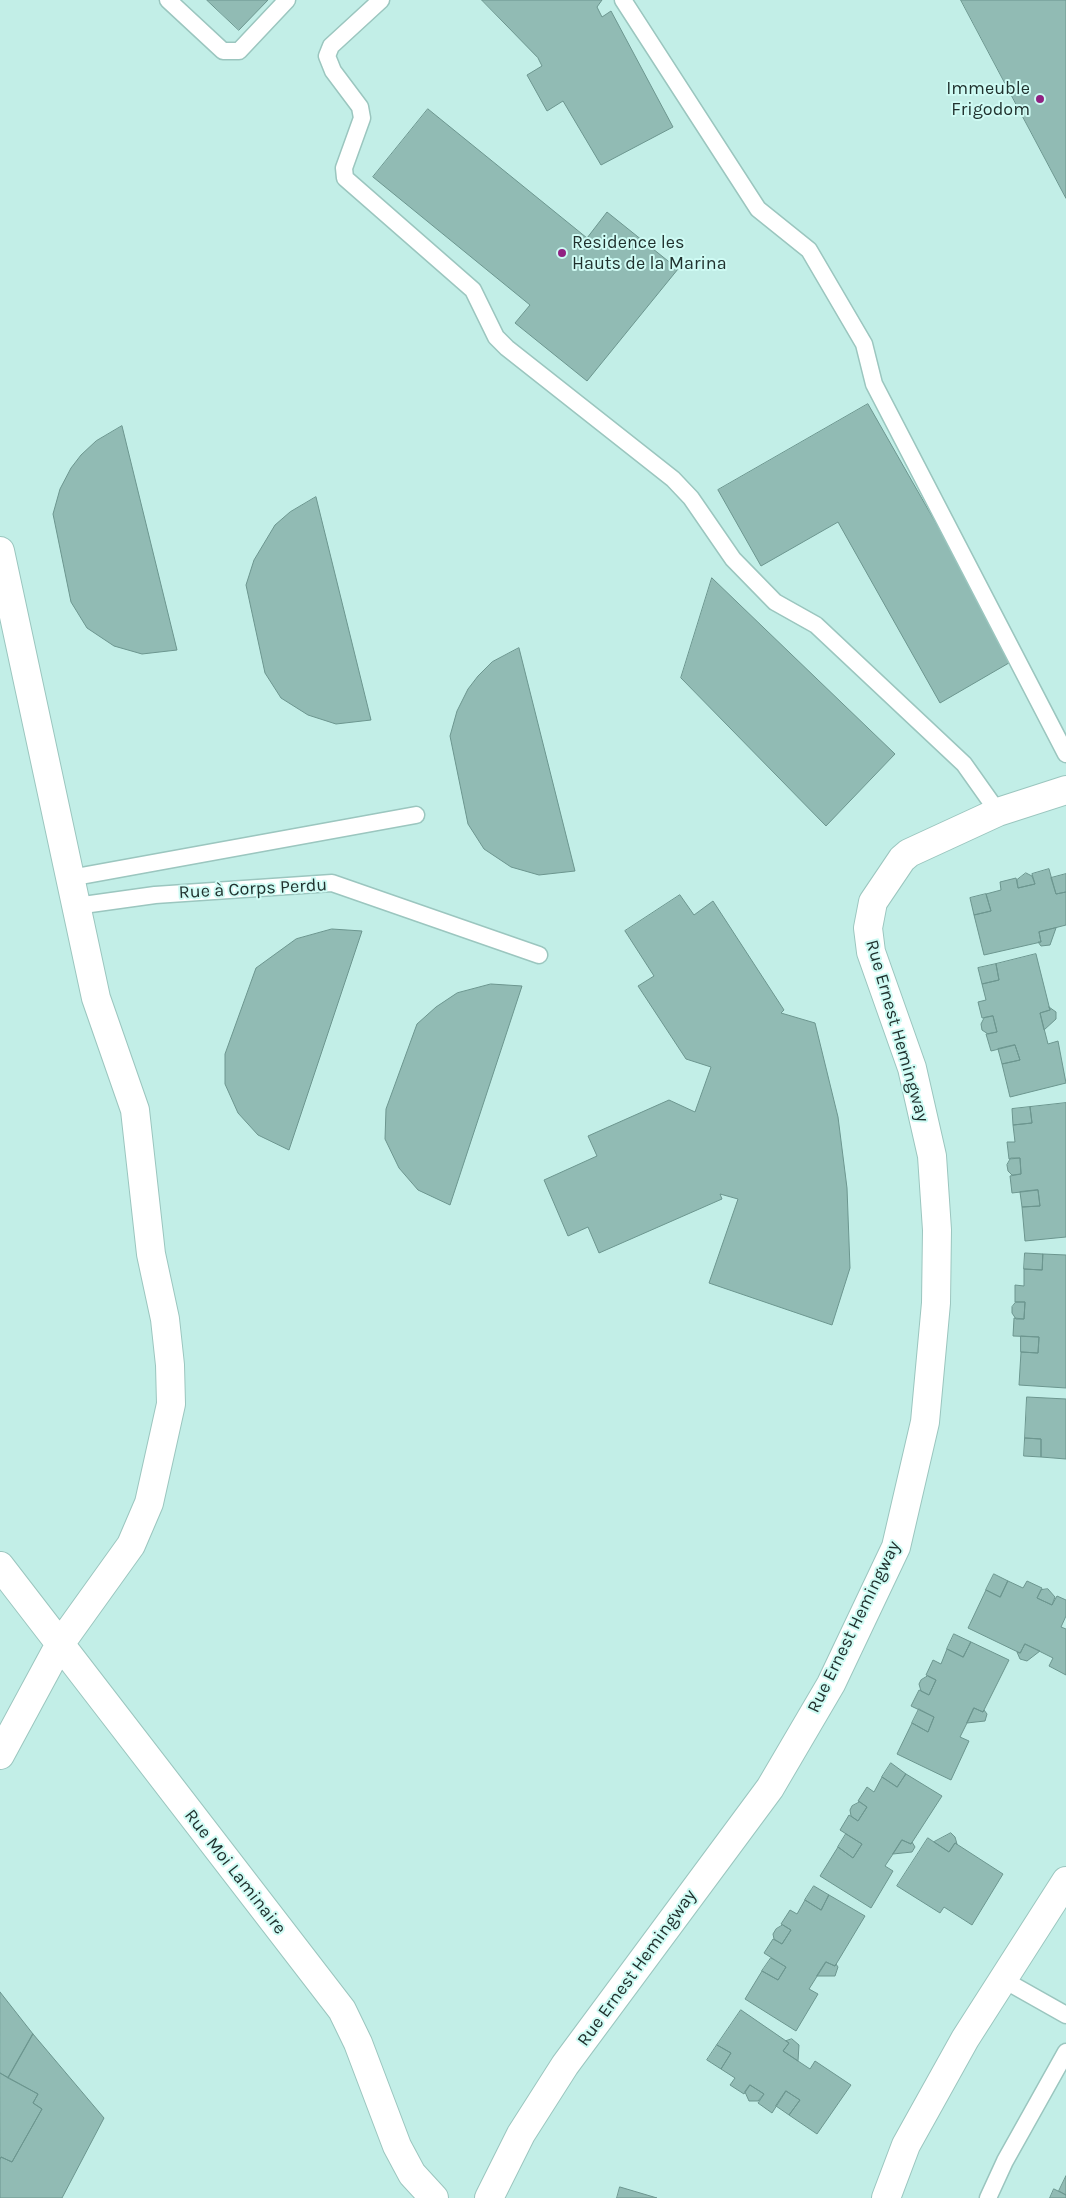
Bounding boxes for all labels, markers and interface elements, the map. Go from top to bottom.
place label: Immeuble Frigodom [946,78,1030,120]
marker: Immeuble Frigodom [1034,93,1046,105]
place label: Residence les Hauts de la Marina [572,232,727,274]
marker: Residence les Hauts de la Marina [556,247,568,259]
street label: Rue à Corps Perdu [178,874,328,904]
street label: Rue Ernest Hemingway [861,937,933,1125]
street label: Rue Ernest Hemingway [803,1538,905,1716]
street label: Rue Moi Laminaire [180,1805,290,1939]
street label: Rue Ernest Hemingway [573,1885,701,2051]

